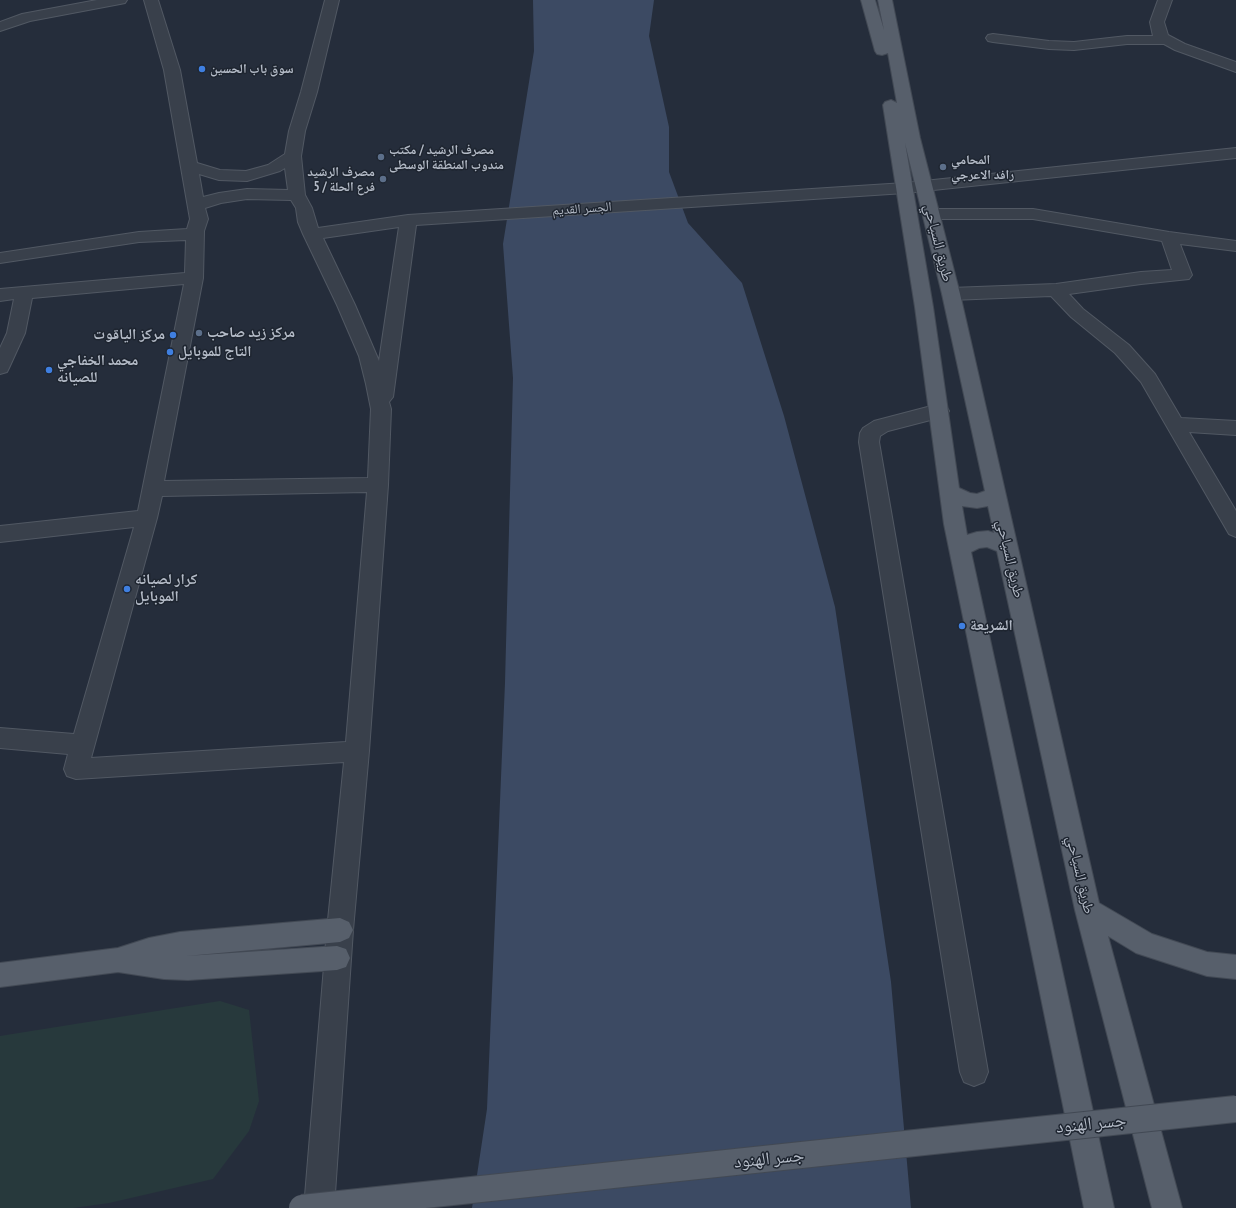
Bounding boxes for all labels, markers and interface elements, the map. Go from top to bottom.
place label: سوق باب الحسين [210,61,294,77]
marker: سوق باب الحسين [197,64,207,74]
place label: مصرف الرشيد / مكتب مندوب المنطقة الوسطى [389,142,504,173]
marker: مصرف الرشيد / مكتب مندوب المنطقة الوسطى [376,152,386,162]
place label: المحامي رافد الاعرجي [951,152,1014,183]
marker: المحامي رافد الاعرجي [938,162,948,172]
place label: مصرف الرشيد فرع الحلة / 5 [307,164,375,195]
marker: مصرف الرشيد فرع الحلة / 5 [378,174,388,184]
street label: الجسر القديم [552,199,612,219]
street label: طريق السياحي [920,202,956,284]
place label: مركز زيد صاحب [207,324,295,342]
place label: مركز الياقوت [93,326,165,344]
marker: مركز زيد صاحب [194,328,204,338]
marker: مركز الياقوت [168,330,178,340]
place label: التاج للموبايل [178,343,251,361]
marker: التاج للموبايل [165,347,175,357]
place label: محمد الخفاجي للصيانه [57,352,138,387]
marker: محمد الخفاجي للصيانه [44,365,54,375]
street label: طريق السياحي [992,518,1028,600]
place label: كرار لصيانه الموبايل [135,571,197,606]
marker: كرار لصيانه الموبايل [122,584,132,594]
place label: الشريعة [970,617,1013,635]
marker: الشريعة [957,621,967,631]
street label: طريق السياحي [1062,834,1098,916]
street label: جسر الهنود [1055,1110,1127,1138]
street label: جسر الهنود [733,1145,805,1173]

